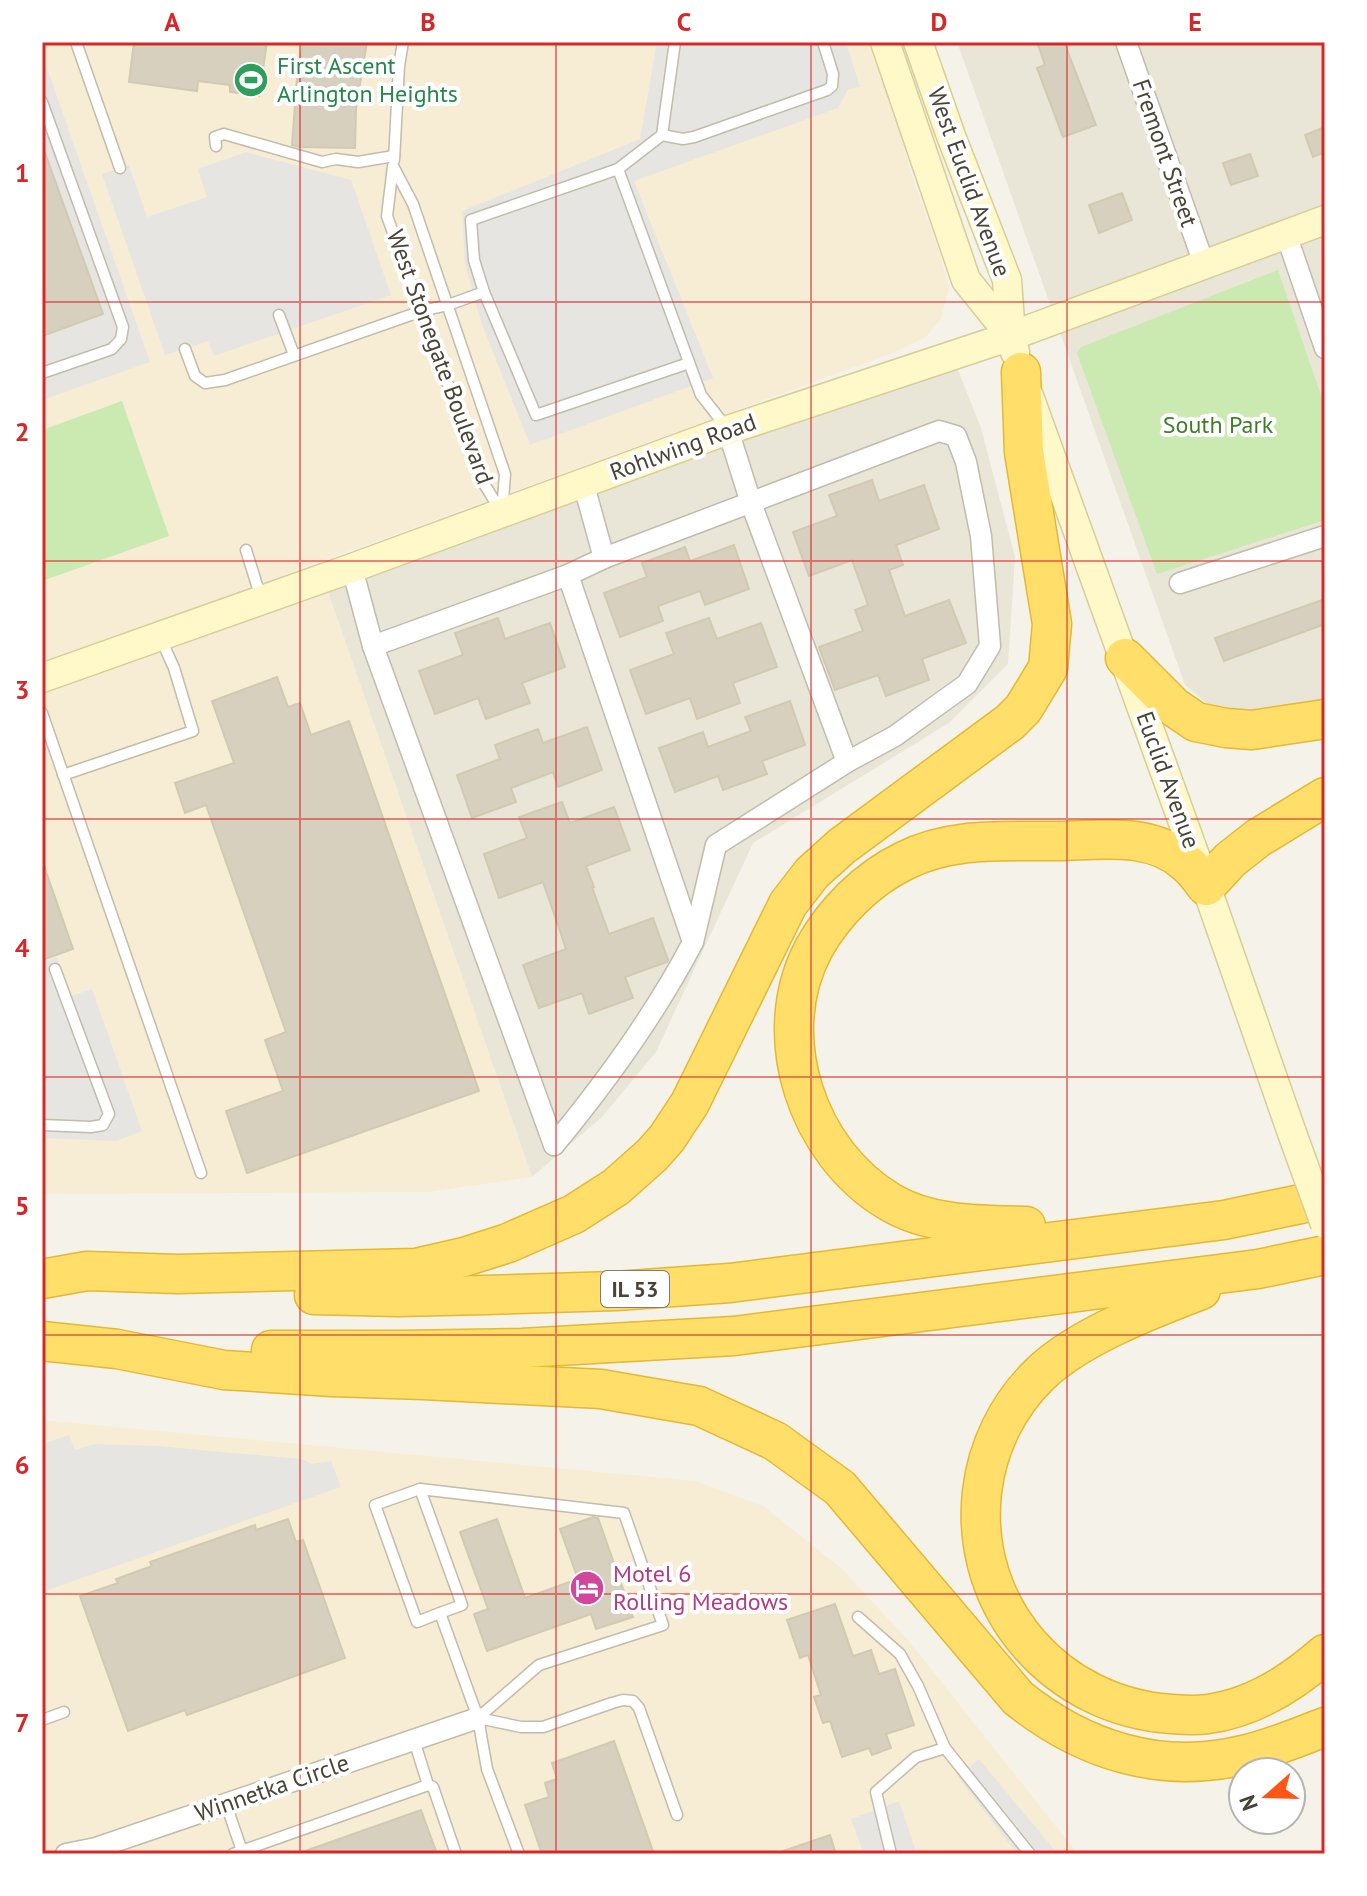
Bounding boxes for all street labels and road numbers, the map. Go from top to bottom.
street label: Fremont Street [1126,75,1205,231]
street label: West Euclid Avenue [921,83,1018,281]
street label: West Stonegate Boulevard [380,225,501,488]
street label: Rohlwing Road [605,406,760,487]
street label: Euclid Avenue [1129,707,1208,853]
road number: IL 53 [601,1271,669,1307]
street label: Winnetka Circle [191,1747,353,1828]

